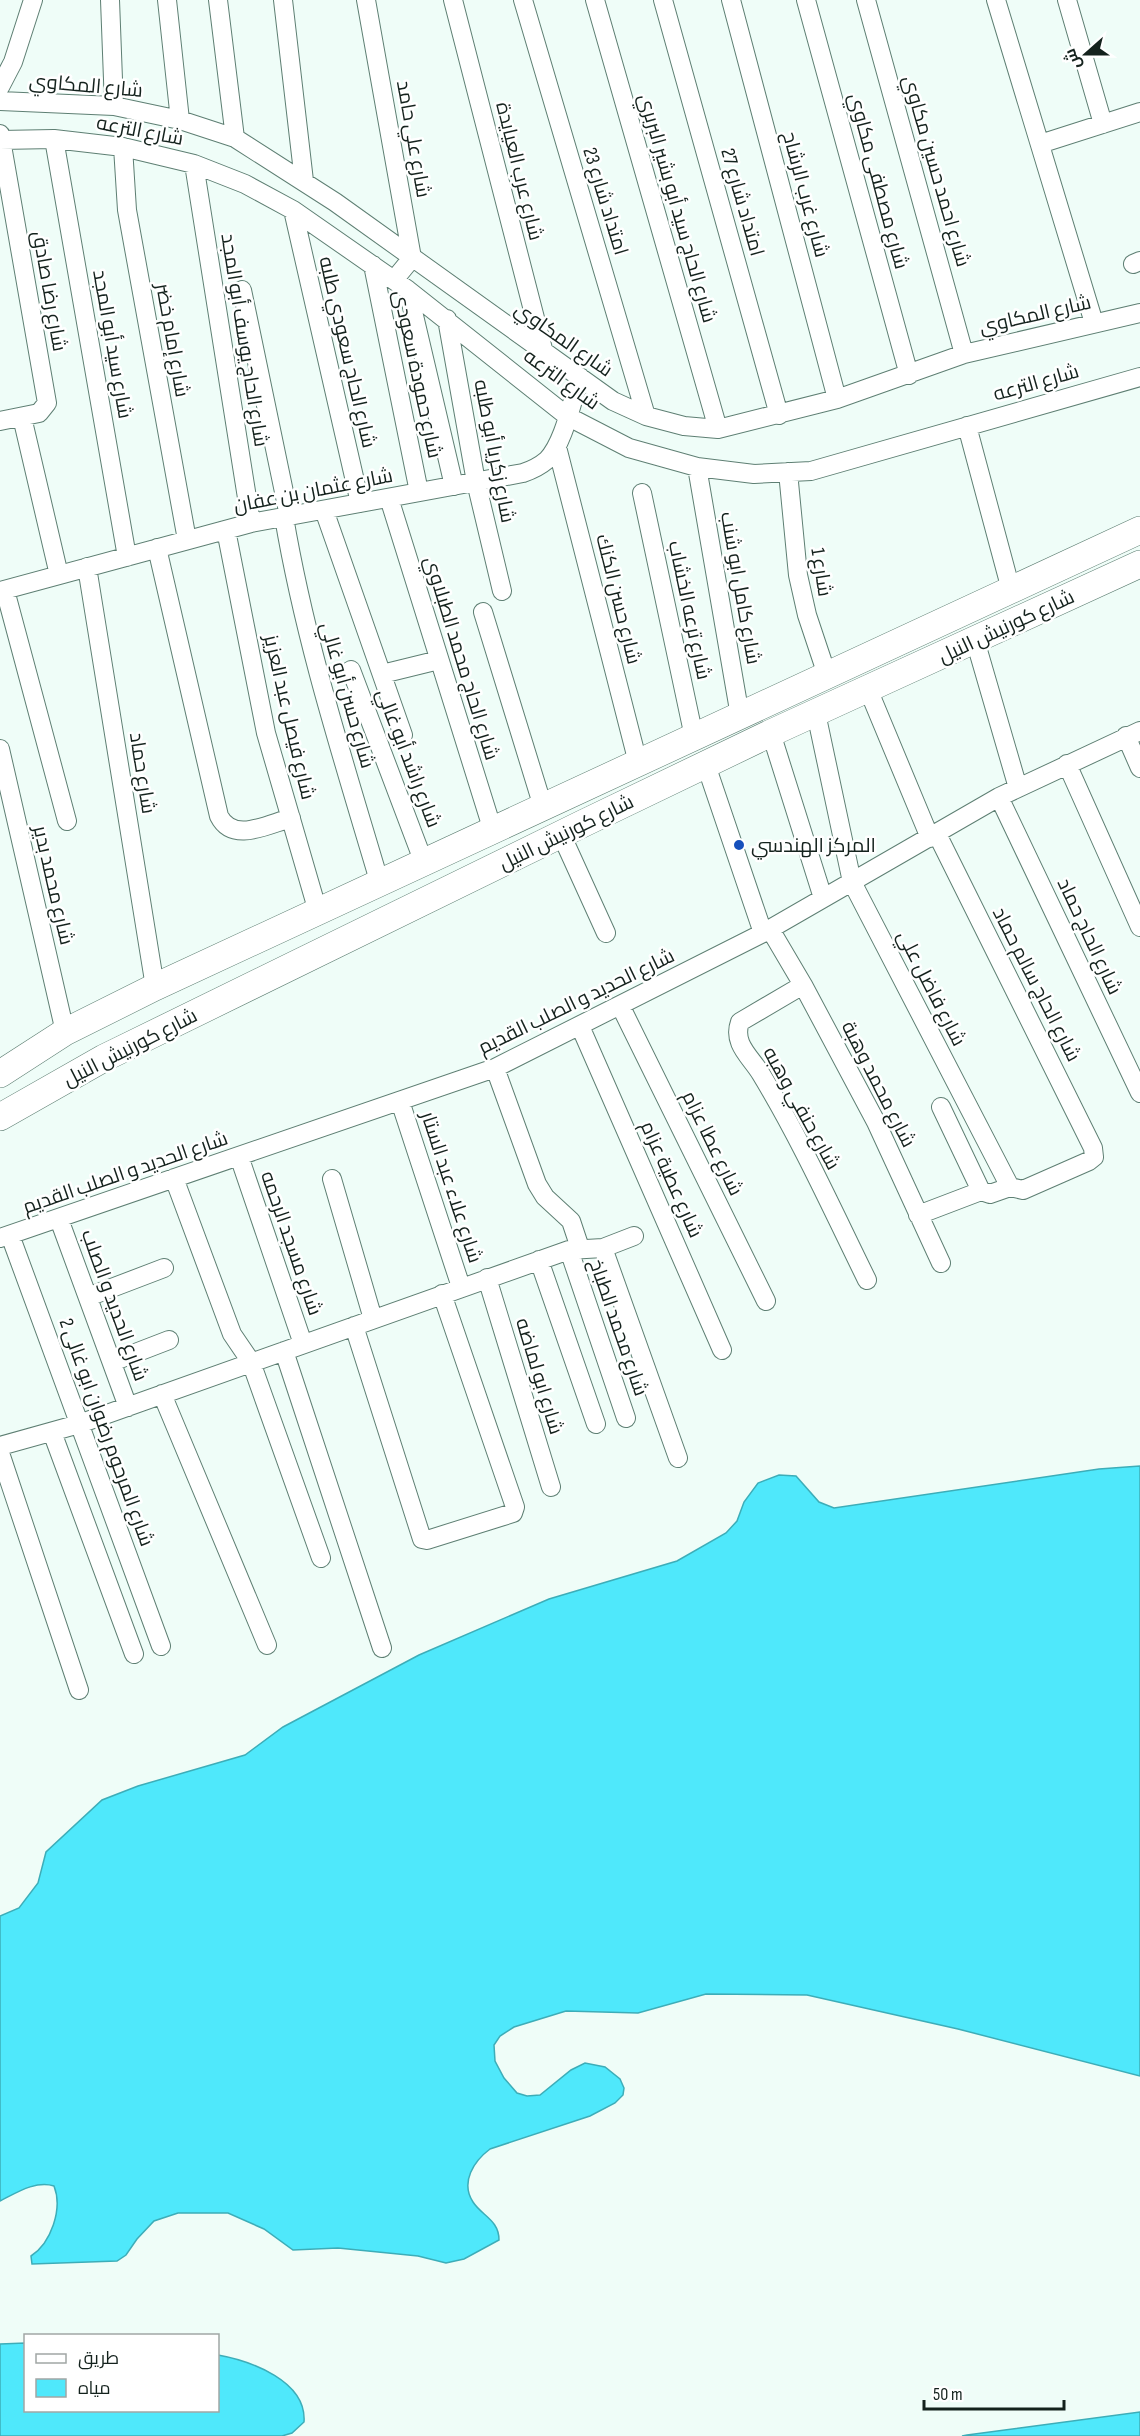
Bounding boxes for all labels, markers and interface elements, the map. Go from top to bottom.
north arrow [1056,24,1116,84]
text: ش [1061,46,1086,72]
street label: شارع المكاوي [28,69,144,106]
street label: شارع احمد حسين مكاوي [894,73,975,271]
street label: شارع علي حامد [388,79,435,200]
street label: شارع الحاج سيد أبو بشير البربري [630,91,722,326]
street label: شارع مصطفى مكاوي [840,91,913,273]
street label: شارع عرب العيايدة [489,100,548,243]
street label: شارع الترعه [94,111,185,152]
street label: شارع غرب الرشاح [776,129,833,260]
street label: امتداد شارع 23 [576,144,633,258]
street label: امتداد شارع 27 [714,146,769,259]
street label: شارع رضا صادق [26,229,71,353]
street label: شارع الحاج يوسف أبو المجد [214,232,274,449]
street label: شارع الحاج سعودي طلبه [310,254,381,451]
street label: شارع سيد أبو المجد [86,268,138,421]
street label: شارع إمام خضر [149,280,194,399]
street label: شارع حمودة سعودى [387,288,447,461]
street label: شارع المكاوي [977,290,1094,342]
street label: شارع المكاوي [508,297,617,385]
street label: شارع الترعه [518,344,604,416]
street label: شارع الترعه [991,359,1082,408]
street label: شارع زكريا أبو طلبه [467,377,521,525]
street label: شارع عثمان بن عفان [231,464,395,519]
street label: شارع كامل ابو شنب [714,510,765,667]
street label: شارع حسن الكنك [589,532,646,667]
street label: شارع ترعه الخشاب [662,538,715,682]
street label: شارع 1 [804,546,837,598]
street label: شارع الحاج محمد الطبلاوي [416,554,503,764]
street label: شارع كورنيش النيل [935,585,1079,670]
street label: شارع حسن أبو غالي [312,619,380,772]
street label: شارع فيصل عبد العزيز [257,632,320,802]
street label: شارع راشد أبو غالي [368,685,446,832]
street label: شارع حماد [123,731,160,816]
street label: شارع كورنيش النيل [495,790,638,877]
street label: شارع محمد بدير [26,822,78,947]
place label: المركز الهندسي [751,834,876,860]
marker: المركز الهندسي [732,838,746,852]
street label: شارع الحاج حماد [1051,874,1127,999]
street label: شارع الحاج سالم حماد [986,903,1085,1066]
street label: شارع فاضل علي [889,927,970,1052]
street label: شارع الحديد و الصلب القديم [474,944,679,1061]
street label: شارع كورنيش النيل [59,1004,202,1093]
street label: شارع محمد وهبة [835,1017,920,1152]
street label: شارع حنفي وهبه [755,1043,845,1176]
street label: شارع عطا عزام [676,1087,748,1200]
street label: شارع علاء عبد الستار [414,1108,487,1266]
street label: شارع عطية عزام [634,1117,707,1242]
street label: شارع الحديد و الصلب القديم [20,1127,231,1220]
street label: شارع مسجد الرحمه [254,1168,327,1319]
street label: شارع الحديد و الصلب [75,1226,153,1385]
street label: شارع محمد الطباخ [582,1256,653,1399]
street label: شارع المرحوم رضوان ابو غالى 2 [53,1315,159,1550]
street label: شارع ابو لماضه [509,1315,568,1438]
legend [24,2334,219,2412]
text: طريق [78,2348,119,2370]
scale bar [924,2373,1064,2411]
text: مياه [78,2378,111,2399]
text: 50 m [933,2384,963,2405]

